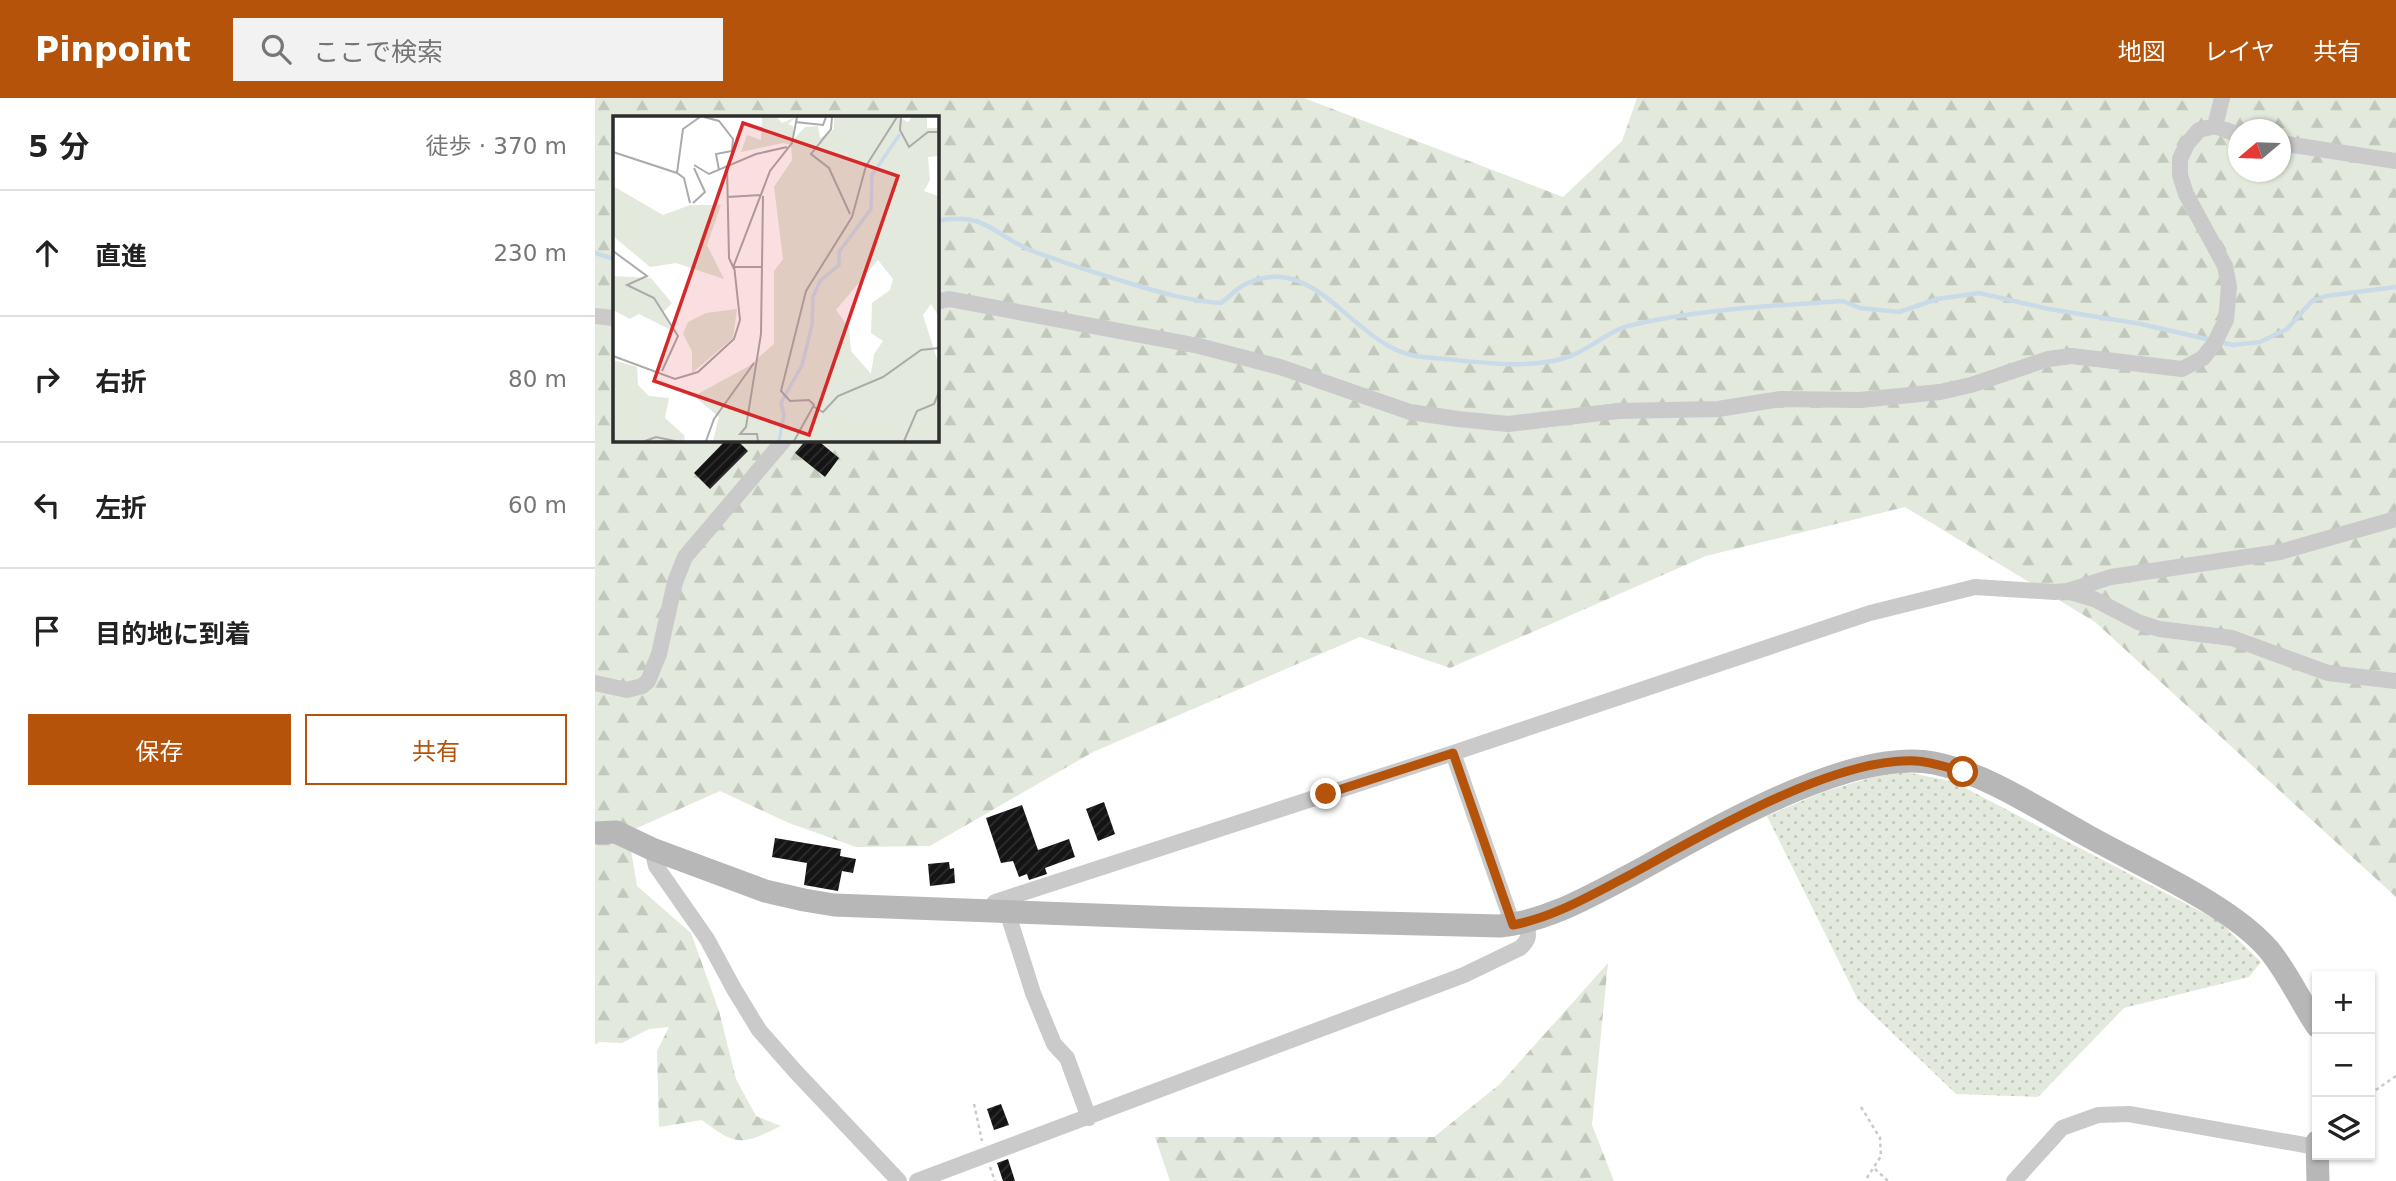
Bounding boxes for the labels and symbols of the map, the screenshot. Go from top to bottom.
inset map [613,116,938,441]
north arrow [2228,119,2291,182]
route start [1947,756,1978,787]
route end [1310,778,1341,809]

